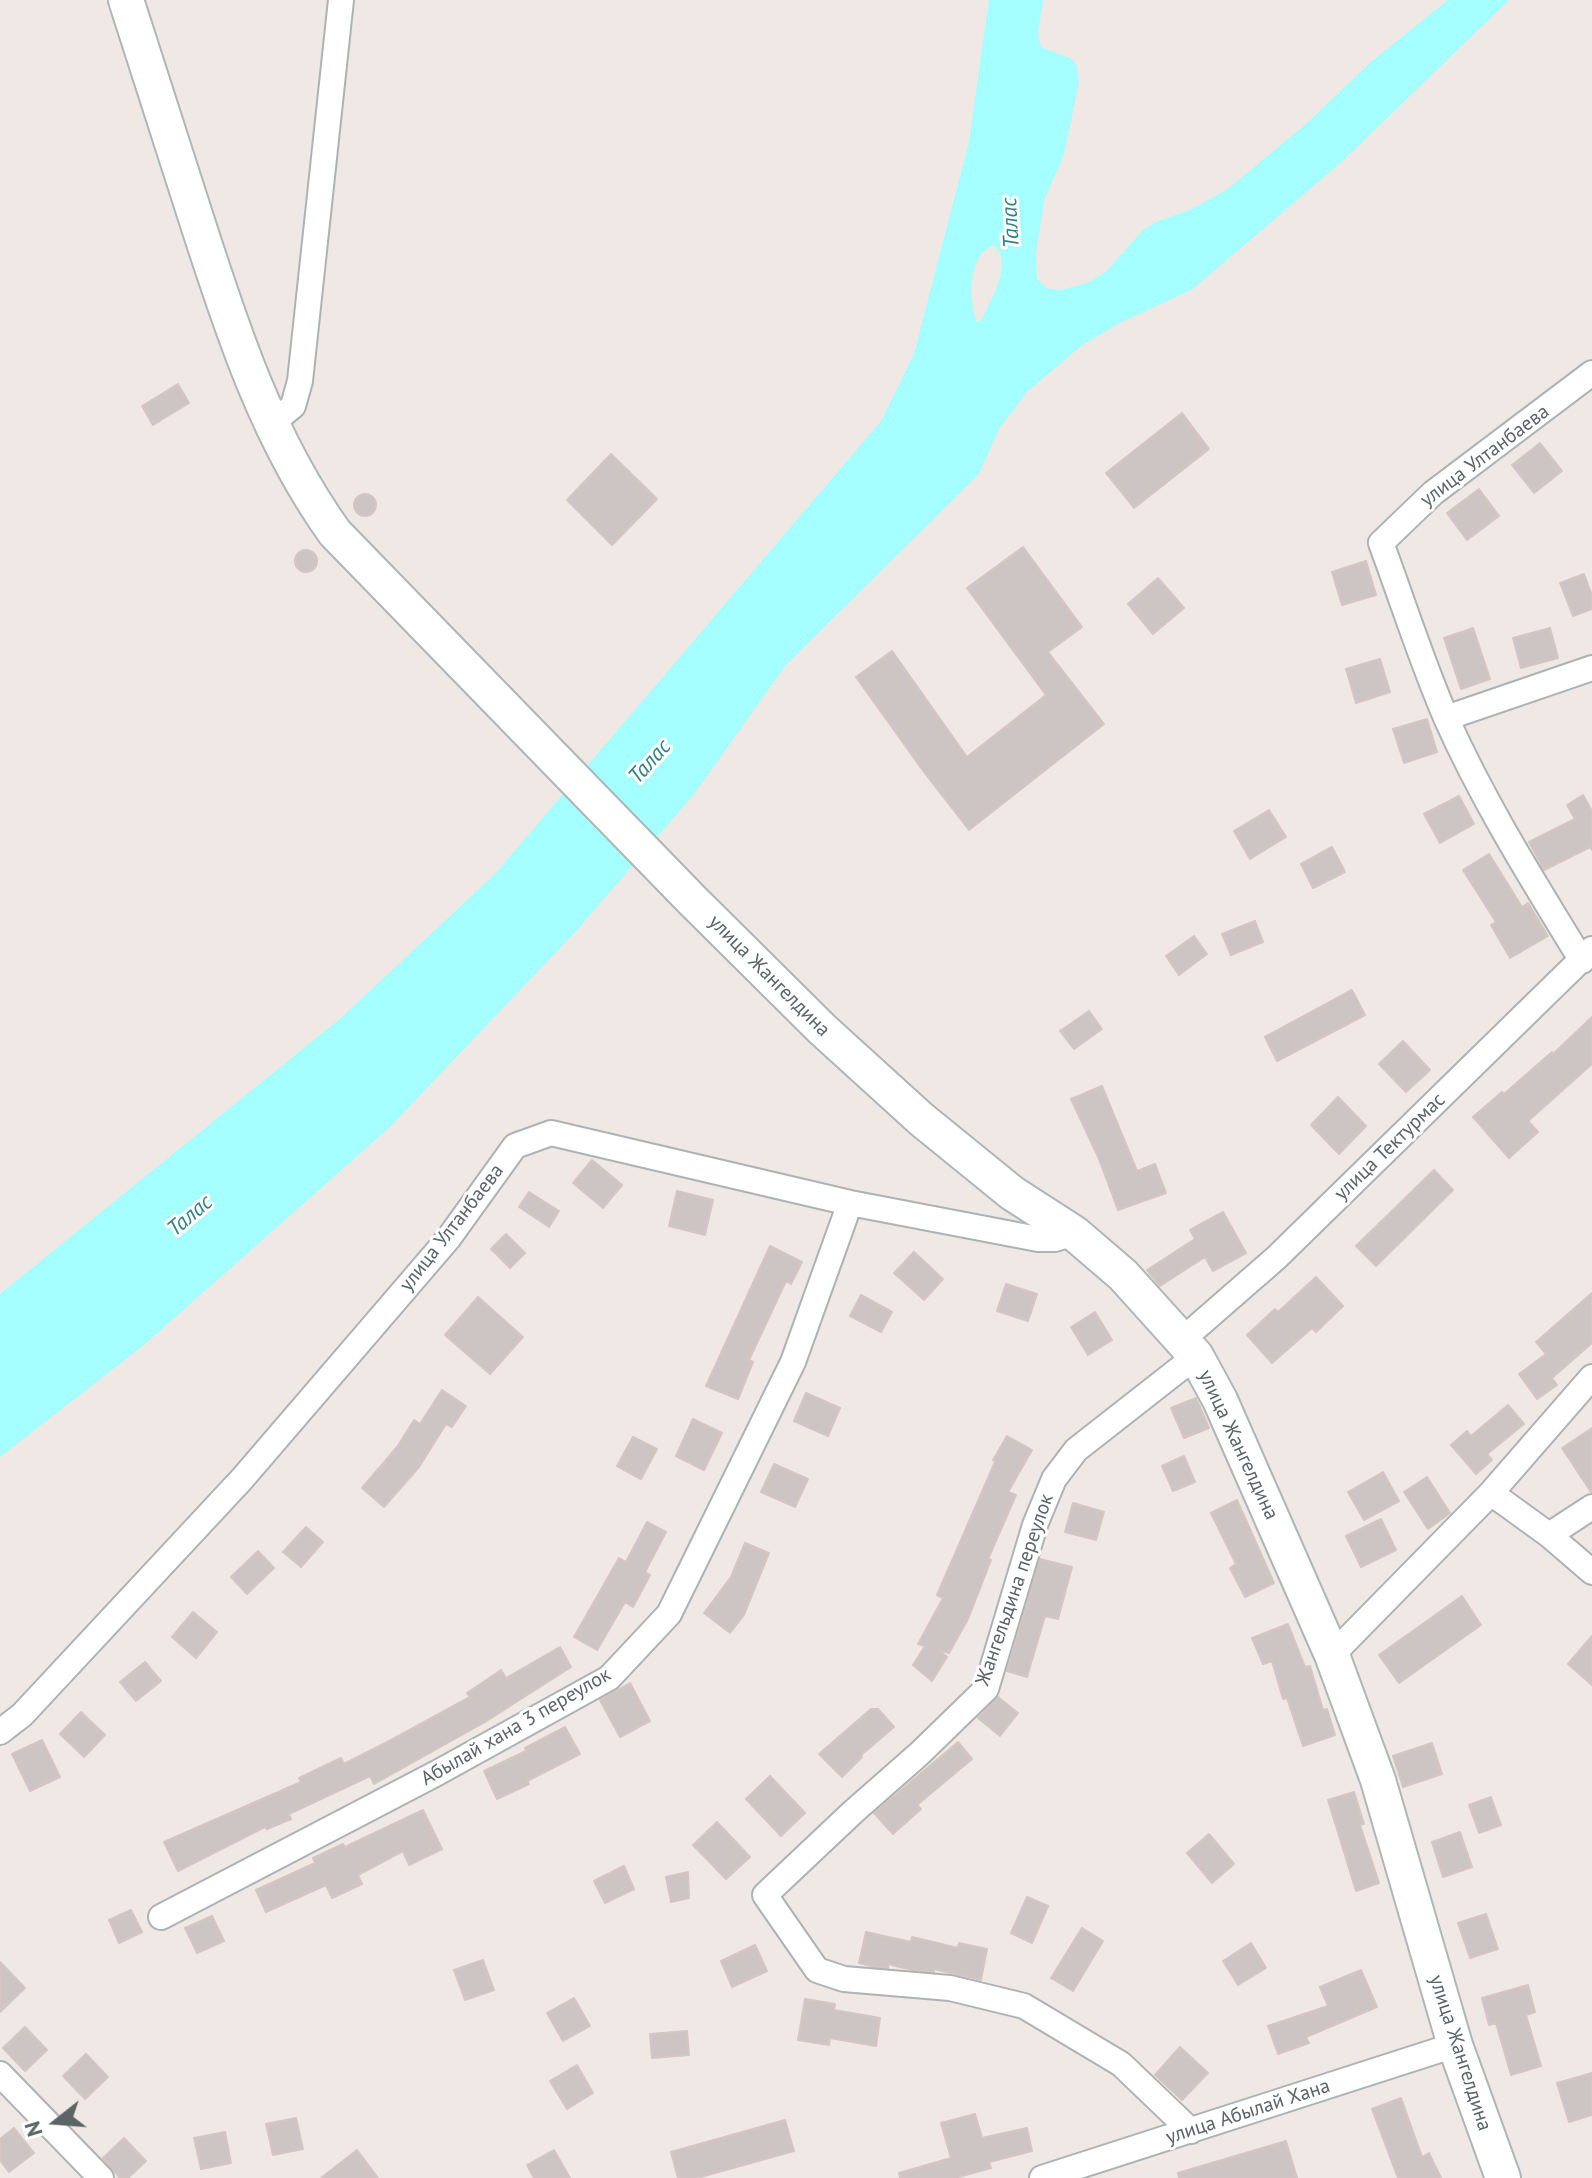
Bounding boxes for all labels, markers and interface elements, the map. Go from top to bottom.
water label: Талас [996,197,1026,249]
street label: улица Ултанбаева [1416,400,1554,512]
water label: Талас [623,734,677,790]
street label: улица Жангелдина [703,910,835,1042]
street label: улица Тектурмас [1330,1088,1450,1206]
street label: улица Ултанбаева [395,1160,509,1296]
water label: Талас [162,1190,218,1242]
street label: улица Жангелдина [1193,1366,1283,1524]
street label: Жангельдина переулок [971,1491,1059,1689]
street label: Абылай хана 3 переулок [417,1663,615,1791]
street label: улица Жангелдина [1423,1972,1497,2134]
street label: улица Абылай Хана [1163,2074,1333,2150]
north arrow [16,2082,96,2162]
text: N [18,2118,49,2140]

